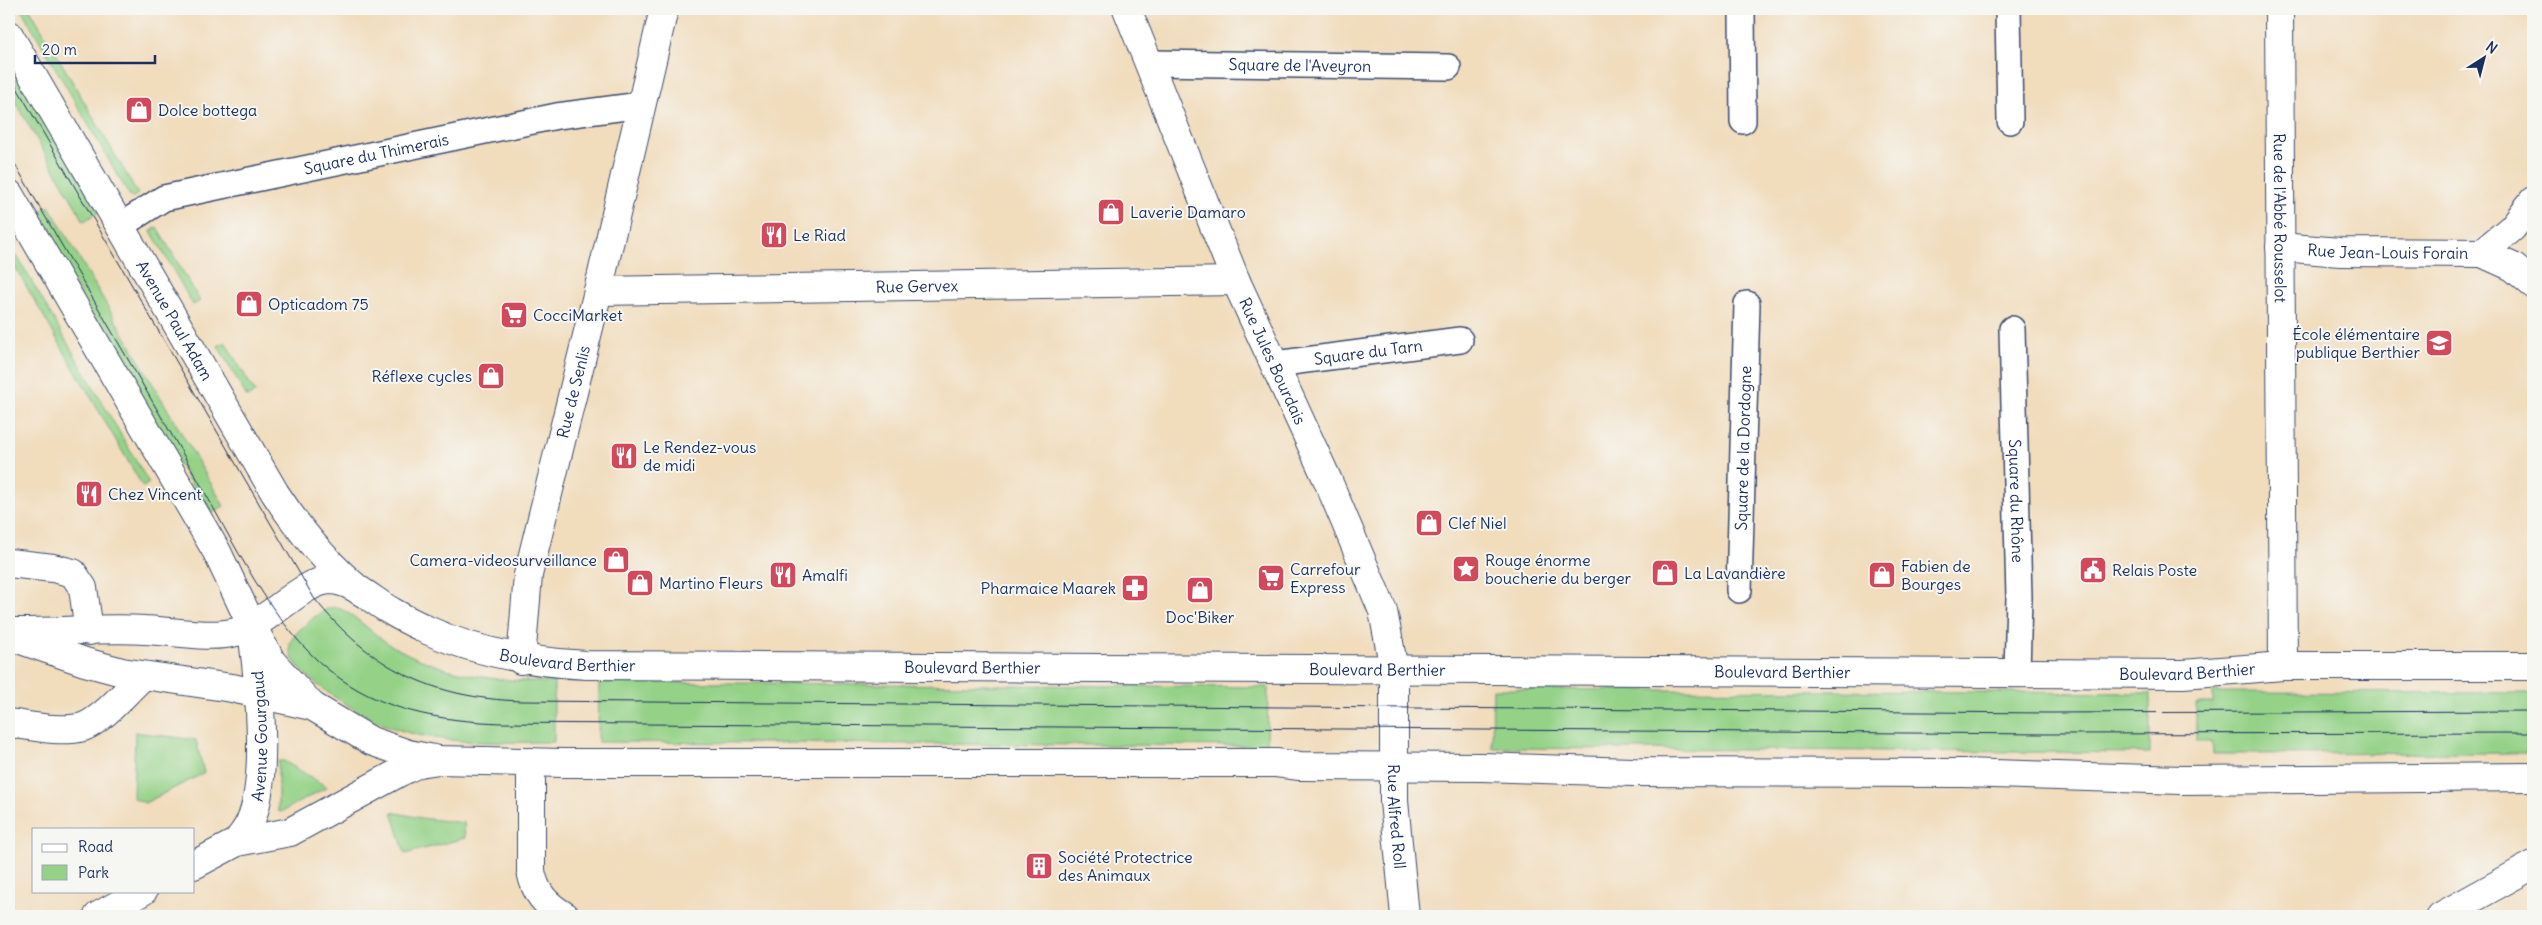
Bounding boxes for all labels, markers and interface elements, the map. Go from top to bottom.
scale bar [35,32,155,64]
north arrow [2460,32,2510,82]
text: N [2482,37,2501,58]
text: 20 m [42,40,77,59]
street label: Square de l'Aveyron [1228,54,1372,76]
shop icon: Dolce bottega [124,95,154,125]
place label: Dolce bottega [158,100,257,120]
street label: Square du Thimerais [302,129,451,179]
street label: Rue de l'Abbé Rousselot [2270,133,2291,303]
shop icon: Laverie Damaro [1096,197,1126,227]
place label: Laverie Damaro [1130,202,1246,222]
restaurant icon: Le Riad [759,220,789,250]
place label: Le Riad [793,225,846,245]
street label: Rue Jean-Louis Forain [2307,239,2468,263]
street label: Avenue Paul Adam [132,257,217,384]
street label: Rue Gervex [875,275,959,297]
shop icon: Opticadom 75 [234,289,264,319]
place label: Opticadom 75 [268,294,369,314]
street label: Rue Jules Bourdais [1235,294,1311,427]
supermarket icon: CocciMarket [499,300,529,330]
place label: CocciMarket [533,305,623,325]
place label: École élémentaire publique Berthier [2292,324,2420,362]
school or university icon: École élémentaire publique Berthier [2424,328,2454,358]
street label: Square du Tarn [1313,335,1424,369]
street label: Rue de Senlis [552,343,594,440]
shop icon: Réflexe cycles [476,361,506,391]
street label: Square de la Dordogne [1731,365,1755,531]
place label: Réflexe cycles [371,366,472,386]
place label: Le Rendez-vous de midi [643,437,756,475]
street label: Square du Rhône [2005,439,2028,563]
restaurant icon: Le Rendez-vous de midi [609,441,639,471]
restaurant icon: Chez Vincent [74,479,104,509]
place label: Chez Vincent [108,484,202,504]
shop icon: Clef Niel [1414,508,1444,538]
place label: Clef Niel [1448,513,1507,533]
shop icon: Camera-videosurveillance [601,545,631,575]
place label: Camera-videosurveillance [409,550,597,570]
place label: Rouge énorme boucherie du berger [1485,550,1632,588]
place icon: Rouge énorme boucherie du berger [1451,554,1481,584]
public building icon: Relais Poste [2078,555,2108,585]
place label: Fabien de Bourges [1901,556,1971,594]
shop icon: La Lavandière [1650,558,1680,588]
place label: Carrefour Express [1290,559,1361,597]
restaurant icon: Amalfi [768,560,798,590]
shop icon: Fabien de Bourges [1867,560,1897,590]
place label: Relais Poste [2112,560,2197,580]
supermarket icon: Carrefour Express [1256,563,1286,593]
place label: La Lavandière [1684,563,1786,583]
place label: Amalfi [802,565,848,585]
shop icon: Martino Fleurs [625,568,655,598]
place label: Martino Fleurs [659,573,763,593]
pharmacy icon: Pharmaice Maarek [1120,573,1150,603]
shop icon: Doc'Biker [1185,575,1215,605]
place label: Pharmaice Maarek [981,578,1116,598]
place label: Doc'Biker [1166,607,1235,627]
street label: Boulevard Berthier [498,644,636,675]
street label: Boulevard Berthier [904,657,1041,678]
street label: Boulevard Berthier [2119,658,2257,684]
street label: Boulevard Berthier [1309,659,1446,680]
street label: Boulevard Berthier [1714,661,1851,682]
street label: Avenue Gourgaud [247,670,271,803]
street label: Rue Alfred Roll [1384,764,1410,870]
legend [32,828,195,892]
text: Road [78,837,113,856]
place label: Société Protectrice des Animaux [1058,847,1193,885]
building icon: Société Protectrice des Animaux [1024,851,1054,881]
text: Park [78,863,109,882]

